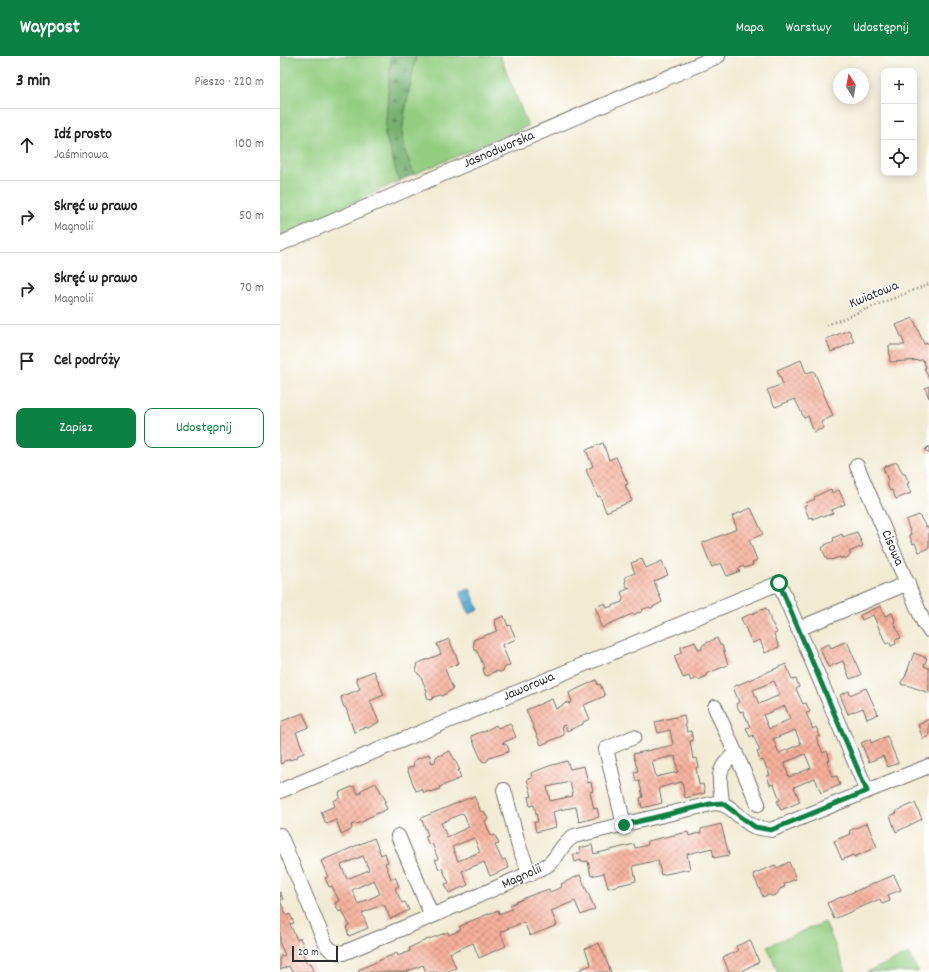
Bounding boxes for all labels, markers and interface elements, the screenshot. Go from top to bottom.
text: Waypost [20,15,80,42]
text: Mapa [736,18,764,38]
text: Warstwy [786,18,831,38]
text: Udostępnij [853,18,909,38]
north arrow [833,68,869,104]
map controls [881,68,917,176]
button: + [881,68,917,104]
text: 3 min [16,70,50,94]
text: Pieszo · 220 m [195,73,264,92]
button: − [881,104,917,140]
text: Idź prosto [54,124,112,146]
street label: Jasnodworska [460,126,538,174]
icon: ahead [16,134,38,156]
text: 100 m [235,135,264,154]
button: locate [881,140,917,176]
text: Jaśminowa [54,146,108,165]
text: Skręć w prawo [54,196,137,218]
icon: right [16,206,38,228]
text: 50 m [239,207,264,226]
text: Magnolii [54,218,93,237]
text: Skręć w prawo [54,268,137,290]
street label: Kwiatowa [846,276,902,314]
icon: right [16,278,38,300]
text: 70 m [240,279,264,298]
text: Magnolii [54,290,93,309]
icon: arrive [16,350,38,372]
text: Cel podróży [54,350,120,372]
button: Zapisz [16,408,136,448]
button: Udostępnij [144,408,264,448]
street label: Cisowa [876,527,909,569]
route start [770,574,788,592]
street label: Jaworowa [500,667,558,707]
route end [615,816,633,834]
street label: Magnolii [499,859,546,895]
scale bar [292,944,338,963]
text: 20 m [298,945,319,961]

